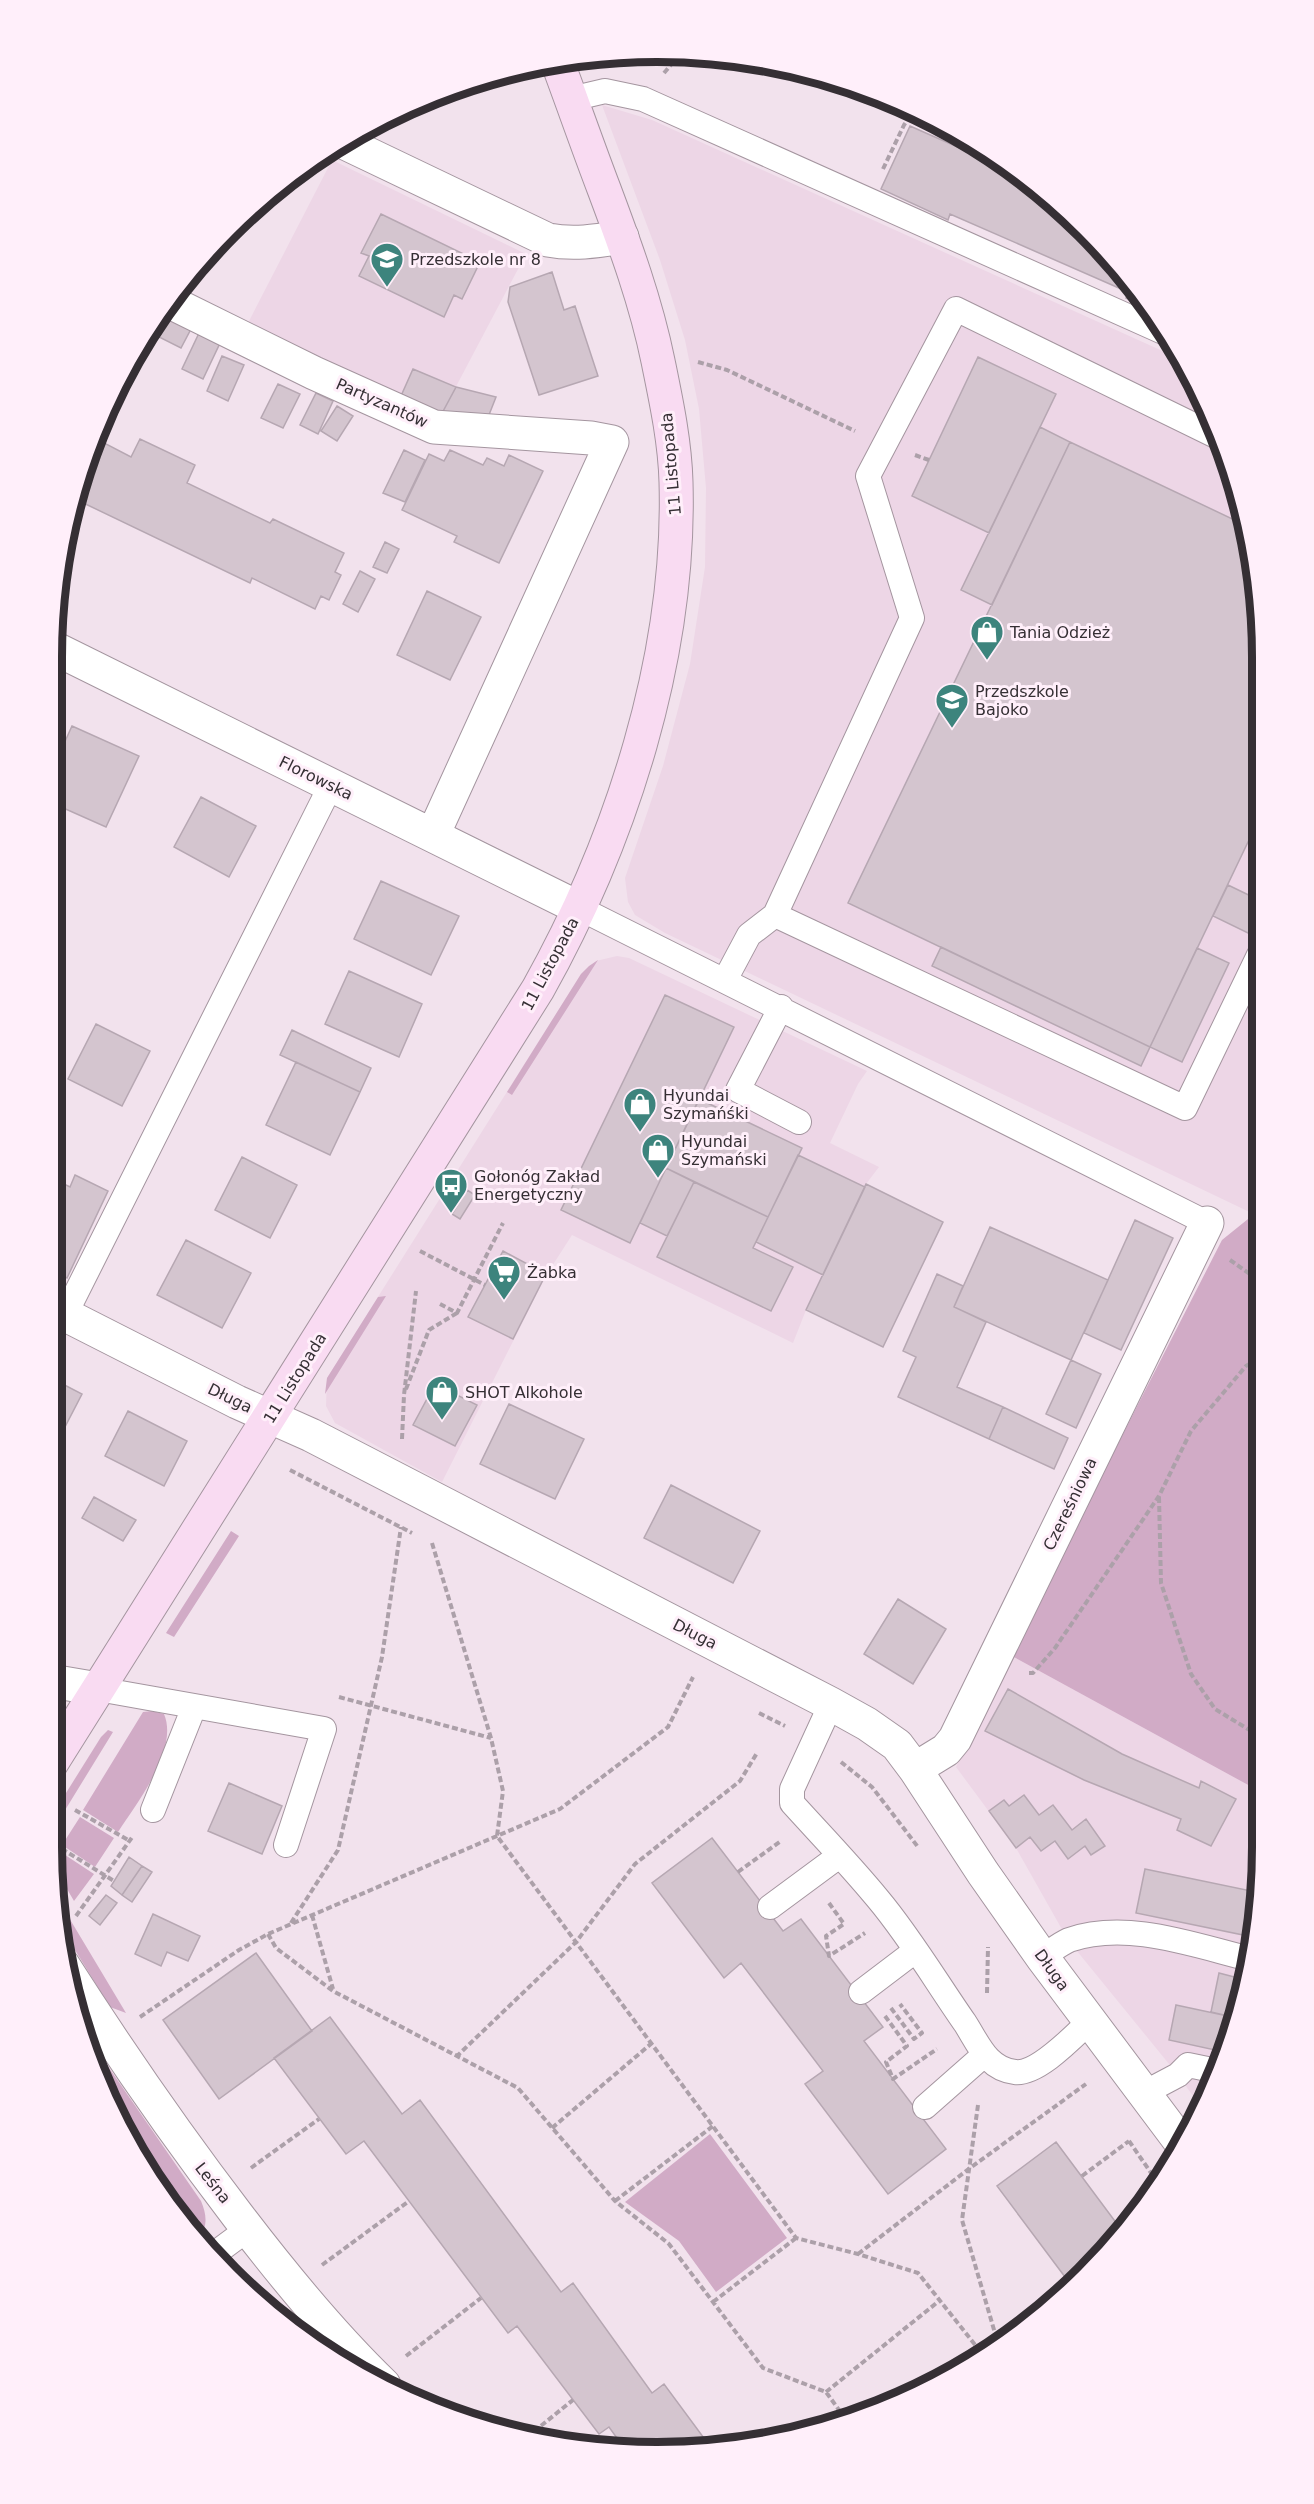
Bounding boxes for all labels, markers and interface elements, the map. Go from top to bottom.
school or university icon: Przedszkole nr 8 [369,241,405,288]
place label: Przedszkole nr 8 [410,250,541,269]
street label: Partyzantów [333,374,431,432]
street label: 11 Listopada [657,412,685,516]
shop icon: Tania Odzież [969,614,1005,661]
place label: Tania Odzież [1009,623,1110,642]
school or university icon: Przedszkole Bajoko [934,682,970,729]
place label: Przedszkole Bajoko [975,682,1069,719]
street label: Florowska [276,752,356,804]
street label: 11 Listopada [517,914,583,1014]
shop icon: Hyundai Szymańśki [622,1086,658,1133]
place label: Hyundai Szymańśki [663,1086,749,1123]
shop icon: Hyundai Szymański [640,1132,676,1179]
place label: Hyundai Szymański [681,1132,767,1169]
bus stop icon: Gołonóg Zakład Energetyczny [433,1167,469,1214]
place label: Gołonóg Zakład Energetyczny [474,1167,600,1204]
supermarket icon: Żabka [486,1254,522,1301]
place label: Żabka [527,1263,577,1282]
street label: 11 Listopada [260,1329,330,1427]
shop icon: SHOT Alkohole [424,1374,460,1421]
street label: Długa [205,1379,255,1417]
place label: SHOT Alkohole [465,1383,583,1402]
street label: Czereśniowa [1039,1454,1101,1554]
street label: Długa [670,1615,720,1653]
street label: Długa [1031,1945,1073,1995]
street label: Leśna [191,2159,235,2207]

